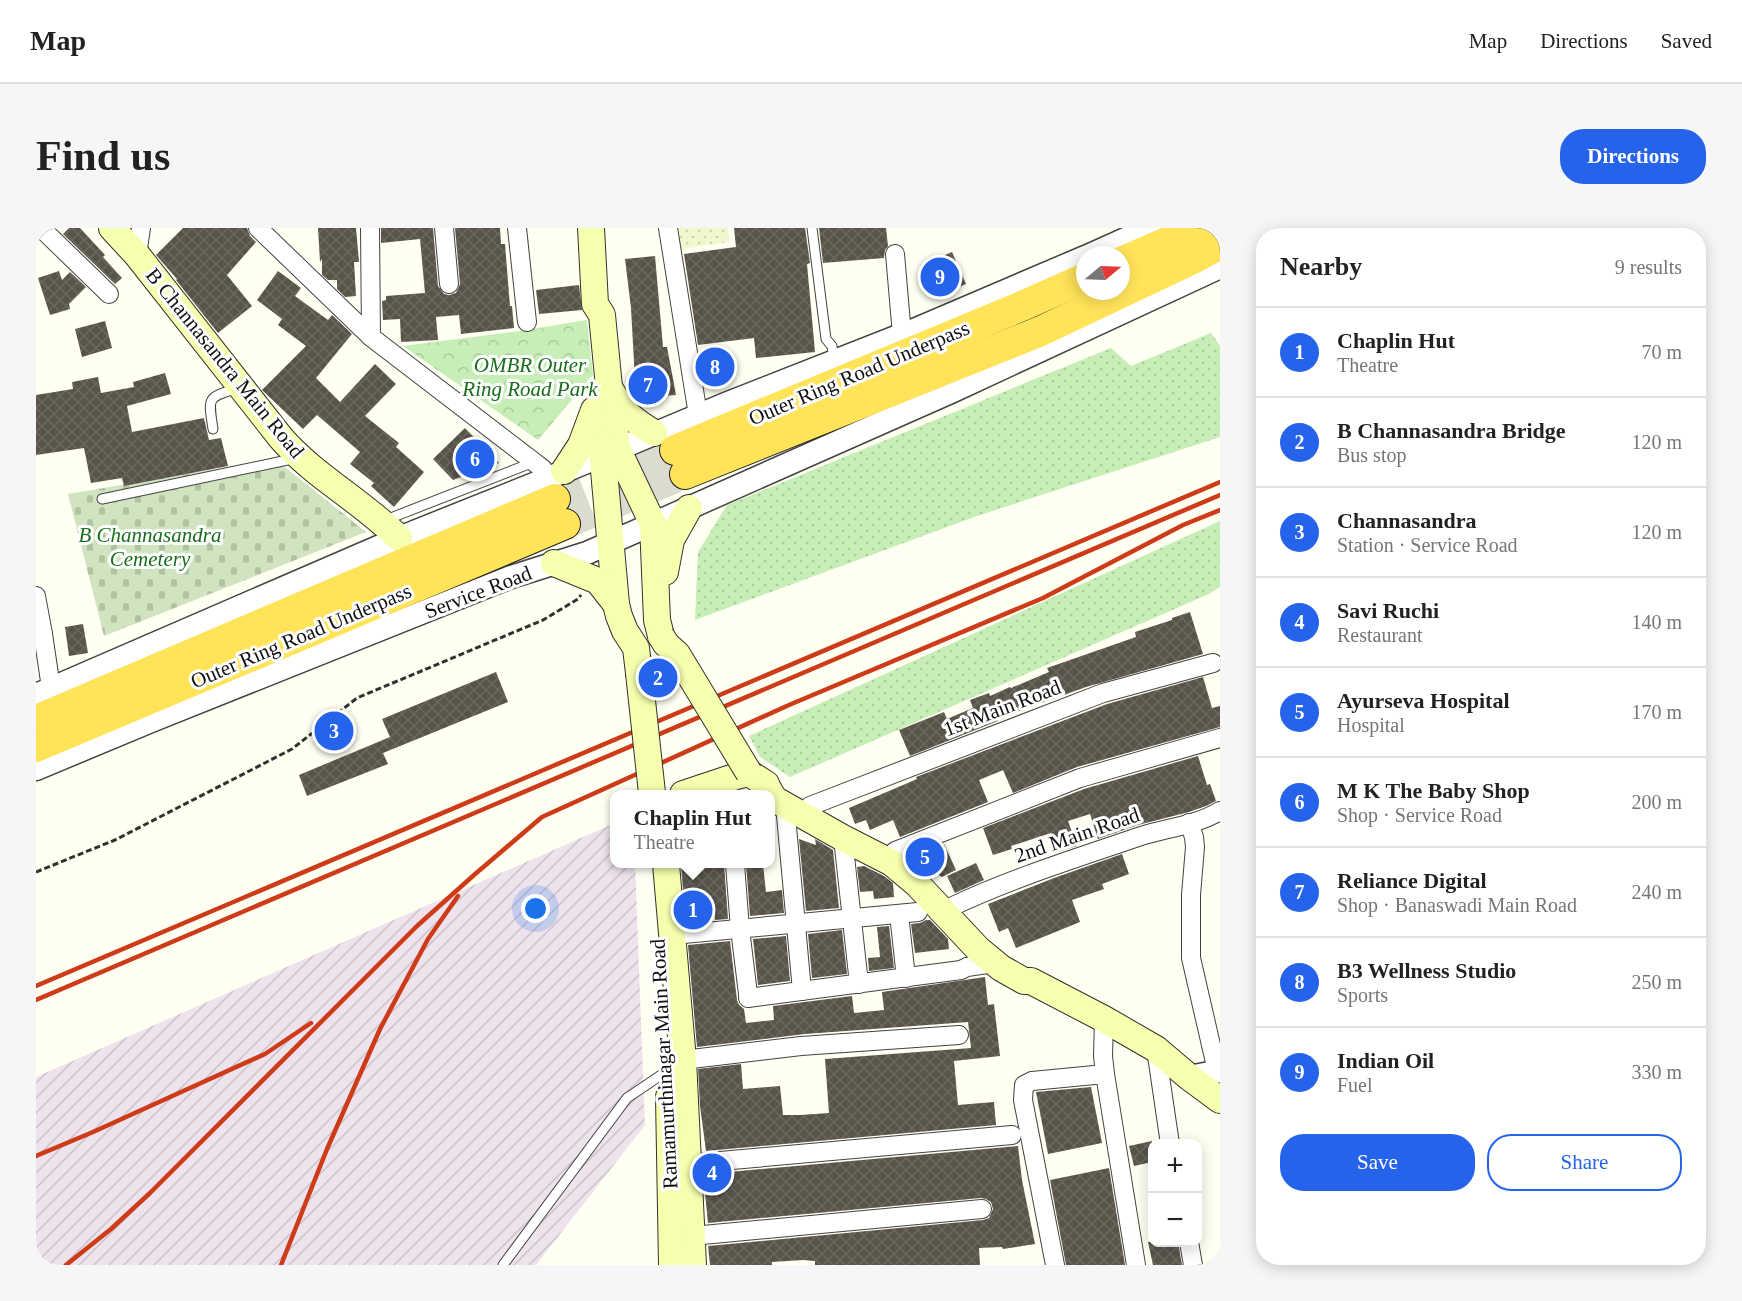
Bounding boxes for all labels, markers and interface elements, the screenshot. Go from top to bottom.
text: Map [30,25,86,56]
text: Map [1469,29,1507,53]
text: Directions [1540,29,1628,53]
text: Saved [1661,29,1712,53]
button: Directions [1560,129,1706,184]
text: Find us [36,133,170,179]
north arrow [1076,246,1130,300]
text: Nearby [1280,252,1362,281]
pin: 9 [920,254,960,300]
text: 9 results [1615,256,1682,278]
street label: B Channasandra Main Road [141,263,309,463]
street label: Outer Ring Road Underpass [745,316,973,430]
text: Chaplin Hut [1337,328,1455,353]
text: 1 [1295,341,1305,363]
text: 70 m [1641,341,1682,363]
pin: 8 [696,344,734,390]
park label: OMBR Outer Ring Road Park [461,353,598,401]
text: Theatre [1337,354,1398,376]
pin: 7 [628,362,668,408]
text: B Channasandra Bridge [1337,418,1566,443]
text: 2 [1295,431,1305,453]
text: 120 m [1631,431,1682,453]
pin: 6 [456,436,494,482]
text: Bus stop [1337,444,1406,466]
text: Channasandra [1337,508,1476,533]
text: 3 [1295,521,1305,543]
text: 120 m [1631,521,1682,543]
park label: B Channasandra Cemetery [79,523,221,571]
text: Station · Service Road [1337,534,1518,556]
street label: Service Road [421,560,535,623]
street label: Outer Ring Road Underpass [187,579,415,693]
text: Savi Ruchi [1337,598,1439,623]
text: 4 [1295,611,1305,633]
text: 140 m [1631,611,1682,633]
text: Restaurant [1337,624,1423,646]
pin: 2 [638,656,678,700]
street label: 1st Main Road [940,674,1064,741]
text: Ayurseva Hospital [1337,688,1510,713]
text: 5 [1295,701,1305,723]
text: 170 m [1631,701,1682,723]
pin: 3 [314,708,354,754]
text: Hospital [1337,714,1405,736]
text: M K The Baby Shop [1337,778,1530,803]
popup [610,790,775,868]
text: 6 [1295,791,1305,813]
text: 200 m [1631,791,1682,813]
street label: 2nd Main Road [1011,802,1143,868]
text: Shop · Service Road [1337,804,1502,826]
text: Chaplin Hut [634,805,752,830]
text: Theatre [634,831,695,853]
pin: 5 [906,834,944,880]
text: Reliance Digital [1337,868,1487,893]
text: 7 [1295,881,1305,903]
text: 240 m [1631,881,1682,903]
pin: 1 [674,888,712,932]
your location [521,894,550,923]
text: Shop · Banaswadi Main Road [1337,894,1577,916]
street label: Ramamurthinagar Main Road [645,938,683,1190]
text: B3 Wellness Studio [1337,958,1516,983]
text: 8 [1295,971,1305,993]
text: 250 m [1631,971,1682,993]
text: Sports [1337,984,1388,1006]
text: Indian Oil [1337,1048,1434,1073]
text: 9 [1295,1061,1305,1083]
text: 330 m [1631,1061,1682,1083]
text: Fuel [1337,1074,1373,1096]
button: Save [1280,1134,1475,1191]
button: Share [1487,1134,1682,1191]
map controls [1148,1139,1202,1247]
button: + [1148,1139,1202,1193]
pin: 4 [692,1150,732,1196]
button: − [1148,1193,1202,1247]

